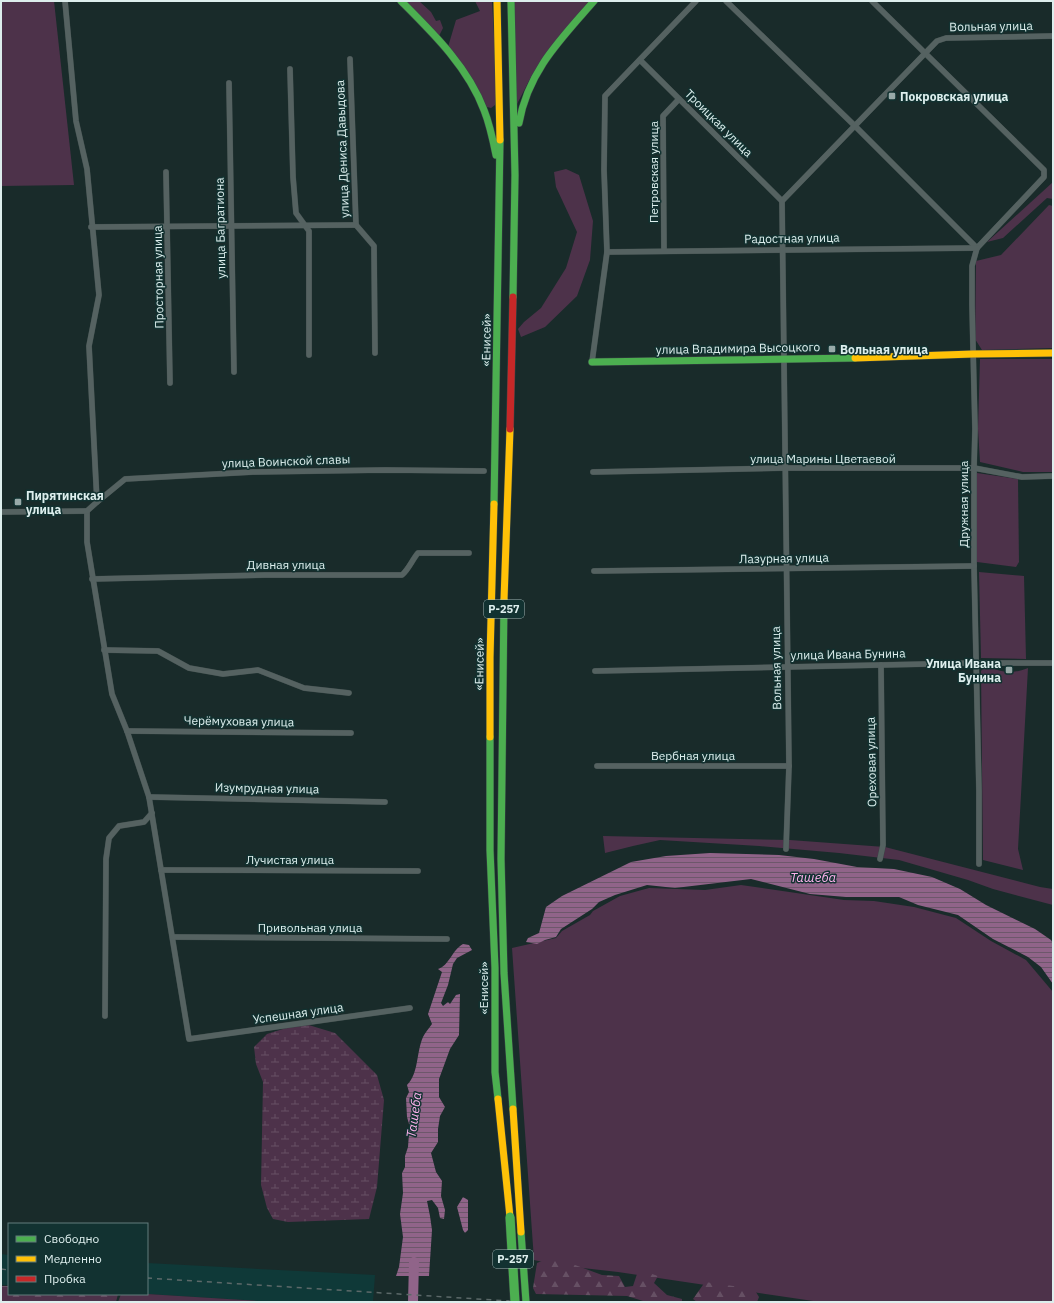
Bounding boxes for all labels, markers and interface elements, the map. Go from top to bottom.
street label: Вольная улица [949,18,1033,34]
street label: улица Дениса Давыдова [332,79,352,218]
street label: Троицкая улица [682,86,756,160]
place label: Покровская улица [900,89,1009,104]
marker: Покровская улица [887,91,897,101]
street label: Петровская улица [646,120,661,223]
street label: улица Багратиона [212,177,228,279]
street label: Просторная улица [150,225,166,329]
street label: Радостная улица [744,230,840,246]
street label: «Енисей» [478,313,494,367]
street label: улица Владимира Высоцкого [656,339,821,357]
place label: Вольная улица [840,342,928,357]
marker: Вольная улица [827,344,837,354]
street label: улица Воинской славы [222,451,350,471]
street label: улица Марины Цветаевой [750,451,896,466]
street label: Дружная улица [956,460,971,547]
place label: Пирятинская улица [26,488,104,517]
marker: Пирятинская улица [13,497,23,507]
street label: Лазурная улица [739,550,829,566]
street label: Дивная улица [247,557,326,572]
road number: Р-257 [484,600,524,618]
street label: Вольная улица [768,626,784,710]
street label: «Енисей» [471,637,487,691]
street label: улица Ивана Бунина [790,645,906,663]
place label: Улица Ивана Бунина [926,656,1001,685]
marker: Улица Ивана Бунина [1004,665,1014,675]
street label: Черёмуховая улица [184,713,295,729]
street label: Ореховая улица [863,716,879,807]
street label: Вербная улица [651,748,736,763]
street label: Изумрудная улица [215,780,320,796]
street label: Лучистая улица [246,852,335,867]
water label: Ташеба [790,869,836,886]
street label: Привольная улица [258,920,363,935]
street label: «Енисей» [476,961,491,1015]
street label: Успешная улица [252,999,345,1027]
water label: Ташеба [402,1091,426,1139]
legend [8,1223,148,1295]
text: Свободно [44,1231,100,1246]
road number: Р-257 [493,1250,533,1268]
text: Медленно [44,1251,102,1266]
text: Пробка [44,1271,86,1286]

